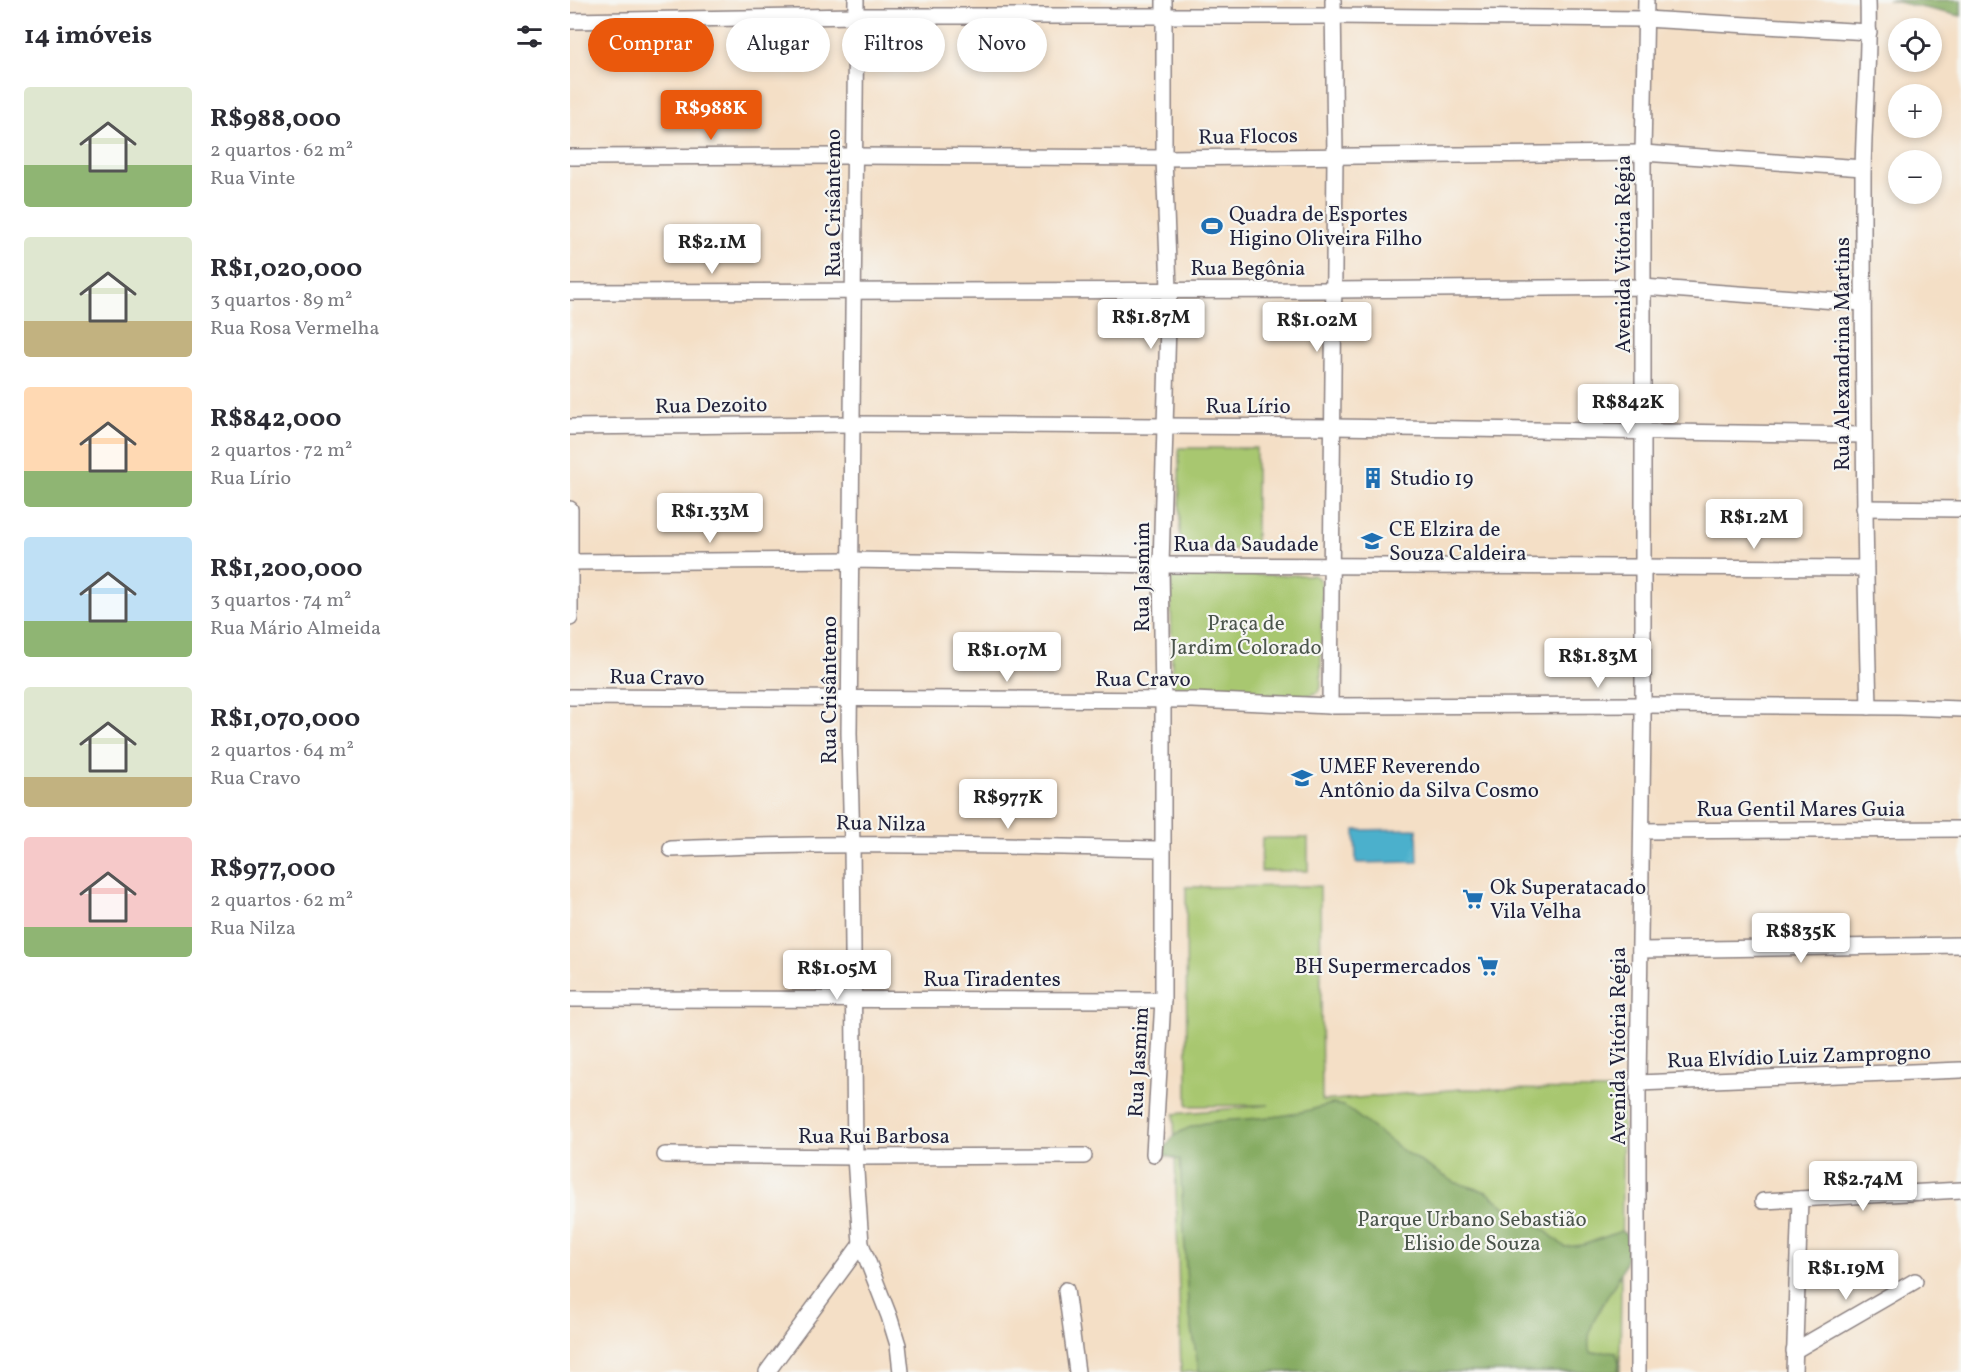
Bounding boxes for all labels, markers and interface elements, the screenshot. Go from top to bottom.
text: 14 imóveis [24,18,152,54]
chip: Comprar [588,18,714,72]
chip: Alugar [726,18,830,72]
chip: Filtros [842,18,945,72]
chip: Novo [957,18,1047,72]
map controls [1888,18,1942,204]
button: locate [1888,18,1942,72]
icon: filters [513,20,546,53]
button: + [1888,84,1942,138]
pin: R$988K [662,90,760,141]
text: R$988K [675,95,747,123]
text: R$988,000 [210,101,341,137]
icon: home [72,111,144,183]
street label: Rua Flocos [1198,122,1298,153]
street label: Rua Crisântemo [820,129,849,277]
text: 2 quartos · 62 m² [210,137,353,165]
button: − [1888,150,1942,204]
street label: Avenida Vitória Régia [1610,155,1639,353]
text: Rua Vinte [210,165,295,193]
place label: Quadra de Esportes Higino Oliveira Filho [1229,201,1422,254]
sports icon: Quadra de Esportes Higino Oliveira Filho [1200,214,1224,238]
pin: R$2.1M [663,224,761,275]
text: R$2.1M [678,229,746,257]
street label: Rua Alexandrina Martins [1829,237,1858,471]
text: R$1,020,000 [210,251,362,287]
street label: Rua Begônia [1190,255,1306,284]
icon: home [72,261,144,333]
text: 3 quartos · 89 m² [210,287,352,315]
pin: R$1.87M [1096,299,1206,350]
pin: R$1.02M [1262,302,1372,353]
text: R$1.87M [1112,304,1190,332]
text: R$1.02M [1277,307,1357,335]
text: Rua Rosa Vermelha [210,315,379,343]
pin: R$842K [1579,384,1677,435]
text: R$842K [1592,389,1664,417]
street label: Rua Dezoito [655,391,768,422]
street label: Rua Lírio [1205,393,1291,422]
text: R$842,000 [210,401,342,437]
icon: home [72,411,144,483]
text: 2 quartos · 72 m² [210,437,352,465]
text: Rua Lírio [210,465,291,493]
place label: Studio 19 [1390,465,1473,494]
building icon: Studio 19 [1361,466,1385,490]
pin: R$1.33M [655,493,765,544]
text: R$1.33M [671,498,749,526]
pin: R$1.2M [1705,499,1803,550]
text: R$1.2M [1720,504,1788,532]
place label: CE Elzira de Souza Caldeira [1389,516,1527,569]
street label: Rua Jasmim [1129,522,1158,632]
school or university icon: CE Elzira de Souza Caldeira [1360,529,1384,553]
street label: Rua da Saudade [1173,531,1319,560]
text: R$1,200,000 [210,551,362,587]
icon: home [72,561,144,633]
text: 3 quartos · 74 m² [210,587,351,615]
park label: Praça de Jardim Colorado [1170,610,1322,663]
text: Rua Mário Almeida [210,615,381,643]
street label: Rua Crisântemo [816,616,845,764]
pin: R$1.07M [952,632,1062,683]
text: R$1.07M [967,637,1047,665]
pin: R$1.83M [1543,638,1653,689]
text: R$1.83M [1558,643,1638,671]
street label: Rua Cravo [609,663,705,694]
street label: Rua Cravo [1095,666,1191,695]
text: R$1,070,000 [210,701,360,737]
icon: home [72,711,144,783]
text: 2 quartos · 64 m² [210,737,354,765]
place label: UMEF Reverendo Antônio da Silva Cosmo [1319,753,1539,806]
text: Rua Cravo [210,765,301,793]
school or university icon: UMEF Reverendo Antônio da Silva Cosmo [1290,766,1314,790]
pin: R$977K [959,779,1057,830]
text: R$977K [973,784,1043,812]
street label: Rua Gentil Mares Guia [1697,796,1905,825]
street label: Rua Nilza [836,809,926,840]
text: R$977,000 [210,851,335,887]
icon: home [72,861,144,933]
place label: Ok Superatacado Vila Velha [1490,874,1646,927]
text: 2 quartos · 62 m² [210,887,353,915]
supermarket icon: Ok Superatacado Vila Velha [1461,887,1485,911]
pin: R$835K [1752,913,1850,964]
text: Rua Nilza [210,915,296,943]
text: R$835K [1766,918,1836,946]
street label: Avenida Vitória Régia [1605,947,1634,1145]
pin: R$1.05M [782,950,892,1001]
place label: BH Supermercados [1294,953,1471,982]
supermarket icon: BH Supermercados [1476,954,1500,978]
text: R$1.05M [797,955,877,983]
street label: Rua Tiradentes [923,966,1061,995]
street label: Rua Jasmim [1122,1006,1157,1118]
street label: Rua Elvídio Luiz Zamprogno [1667,1038,1932,1077]
street label: Rua Rui Barbosa [798,1123,950,1152]
pin: R$2.74M [1808,1161,1918,1212]
text: R$2.74M [1823,1166,1903,1194]
park label: Parque Urbano Sebastião Elisio de Souza [1357,1206,1587,1259]
pin: R$1.19M [1791,1250,1901,1301]
text: R$1.19M [1807,1255,1885,1283]

